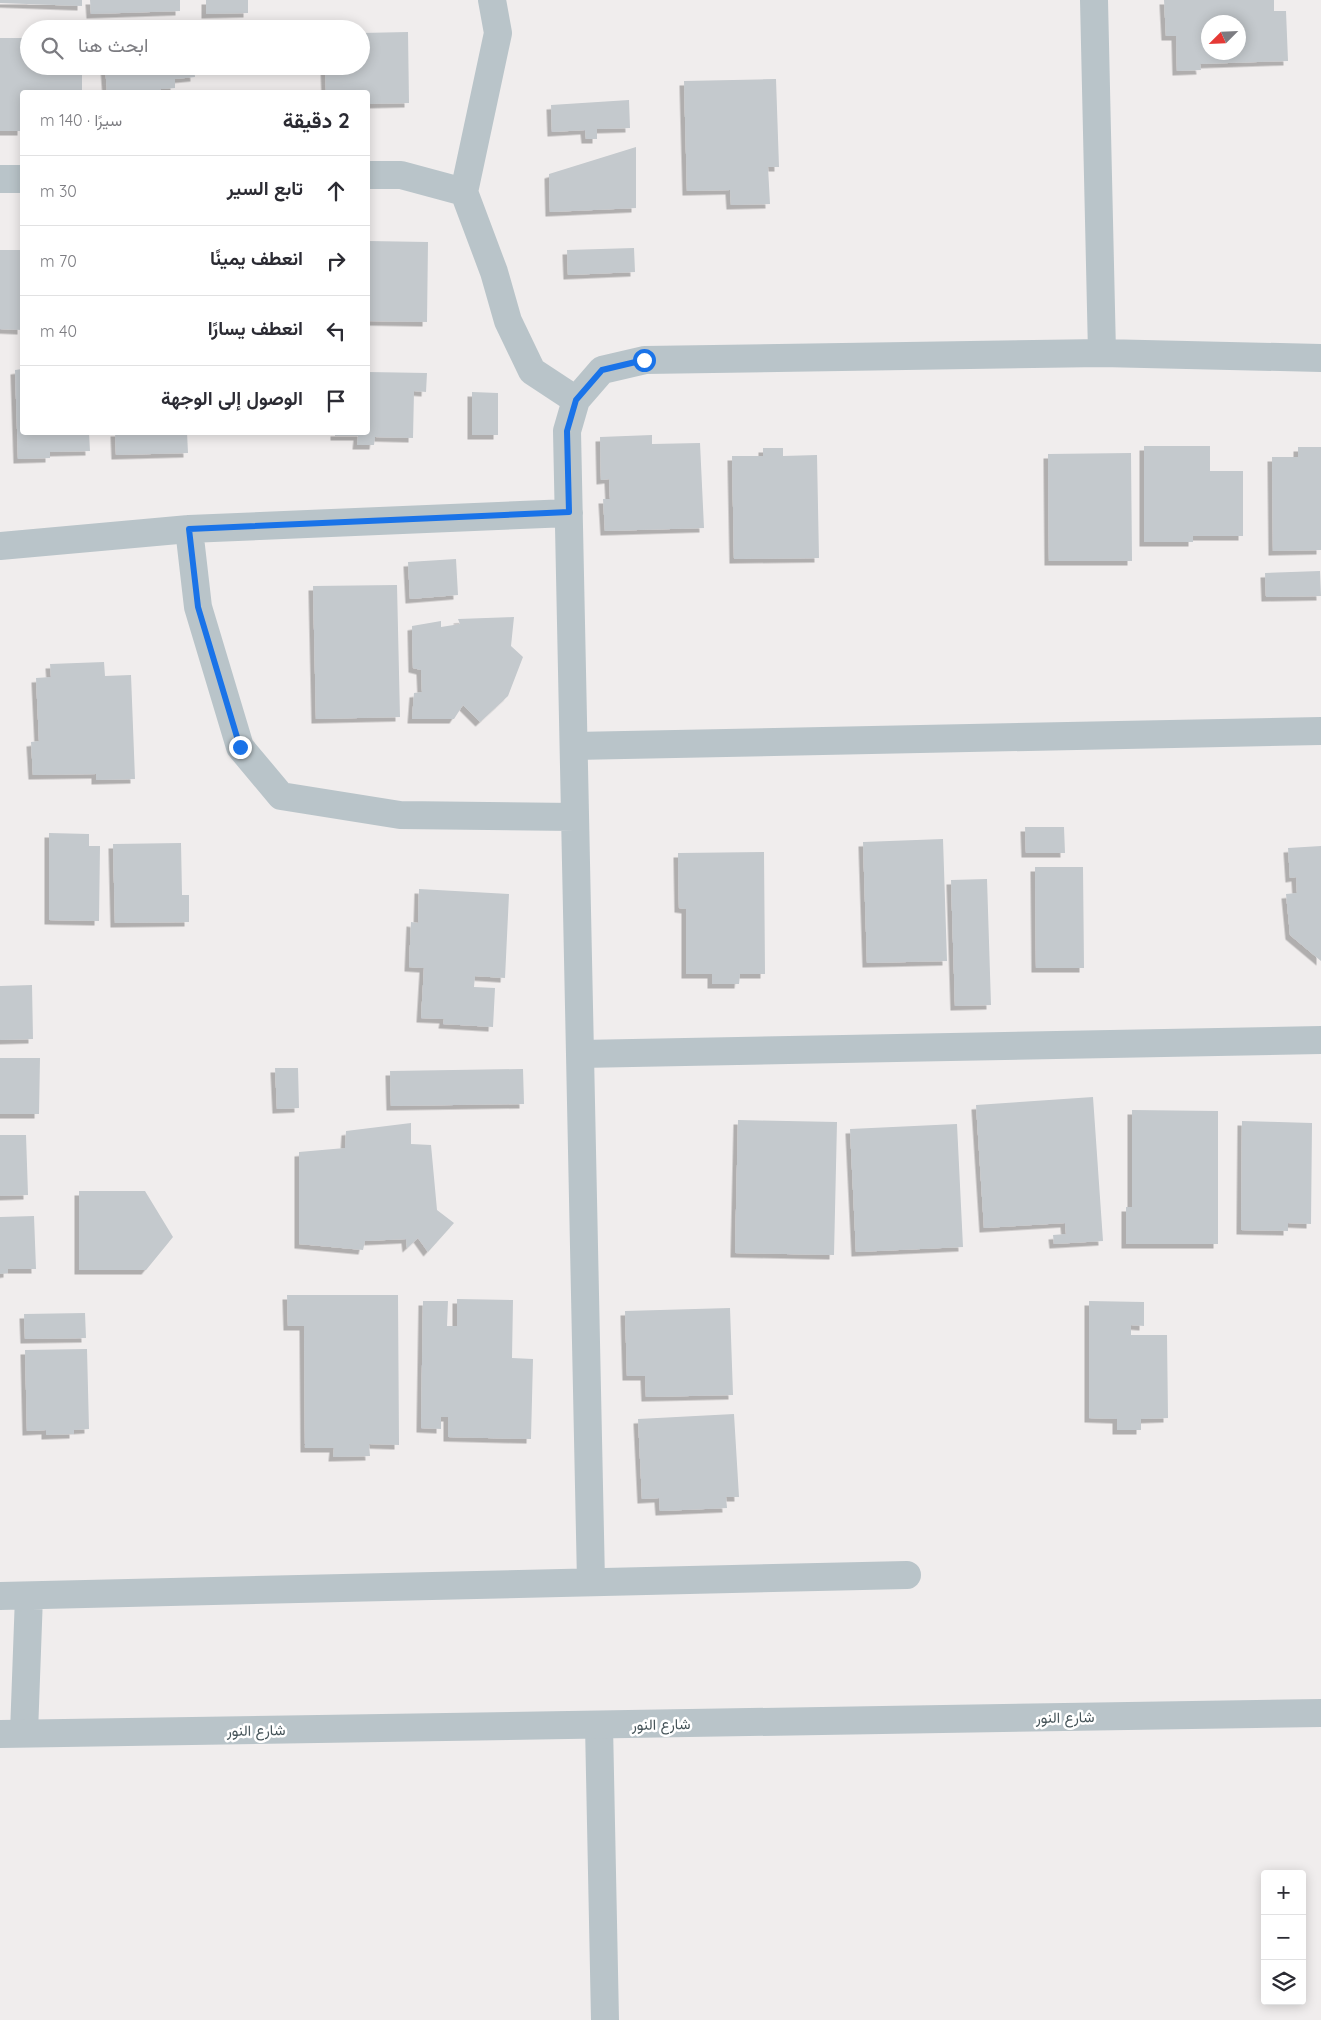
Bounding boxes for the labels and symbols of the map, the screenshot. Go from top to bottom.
north arrow [1201,15,1246,60]
route start [633,349,656,372]
route end [229,736,252,759]
street label: شارع النور [1034,1707,1095,1729]
street label: شارع النور [630,1714,691,1736]
street label: شارع النور [225,1720,286,1742]

